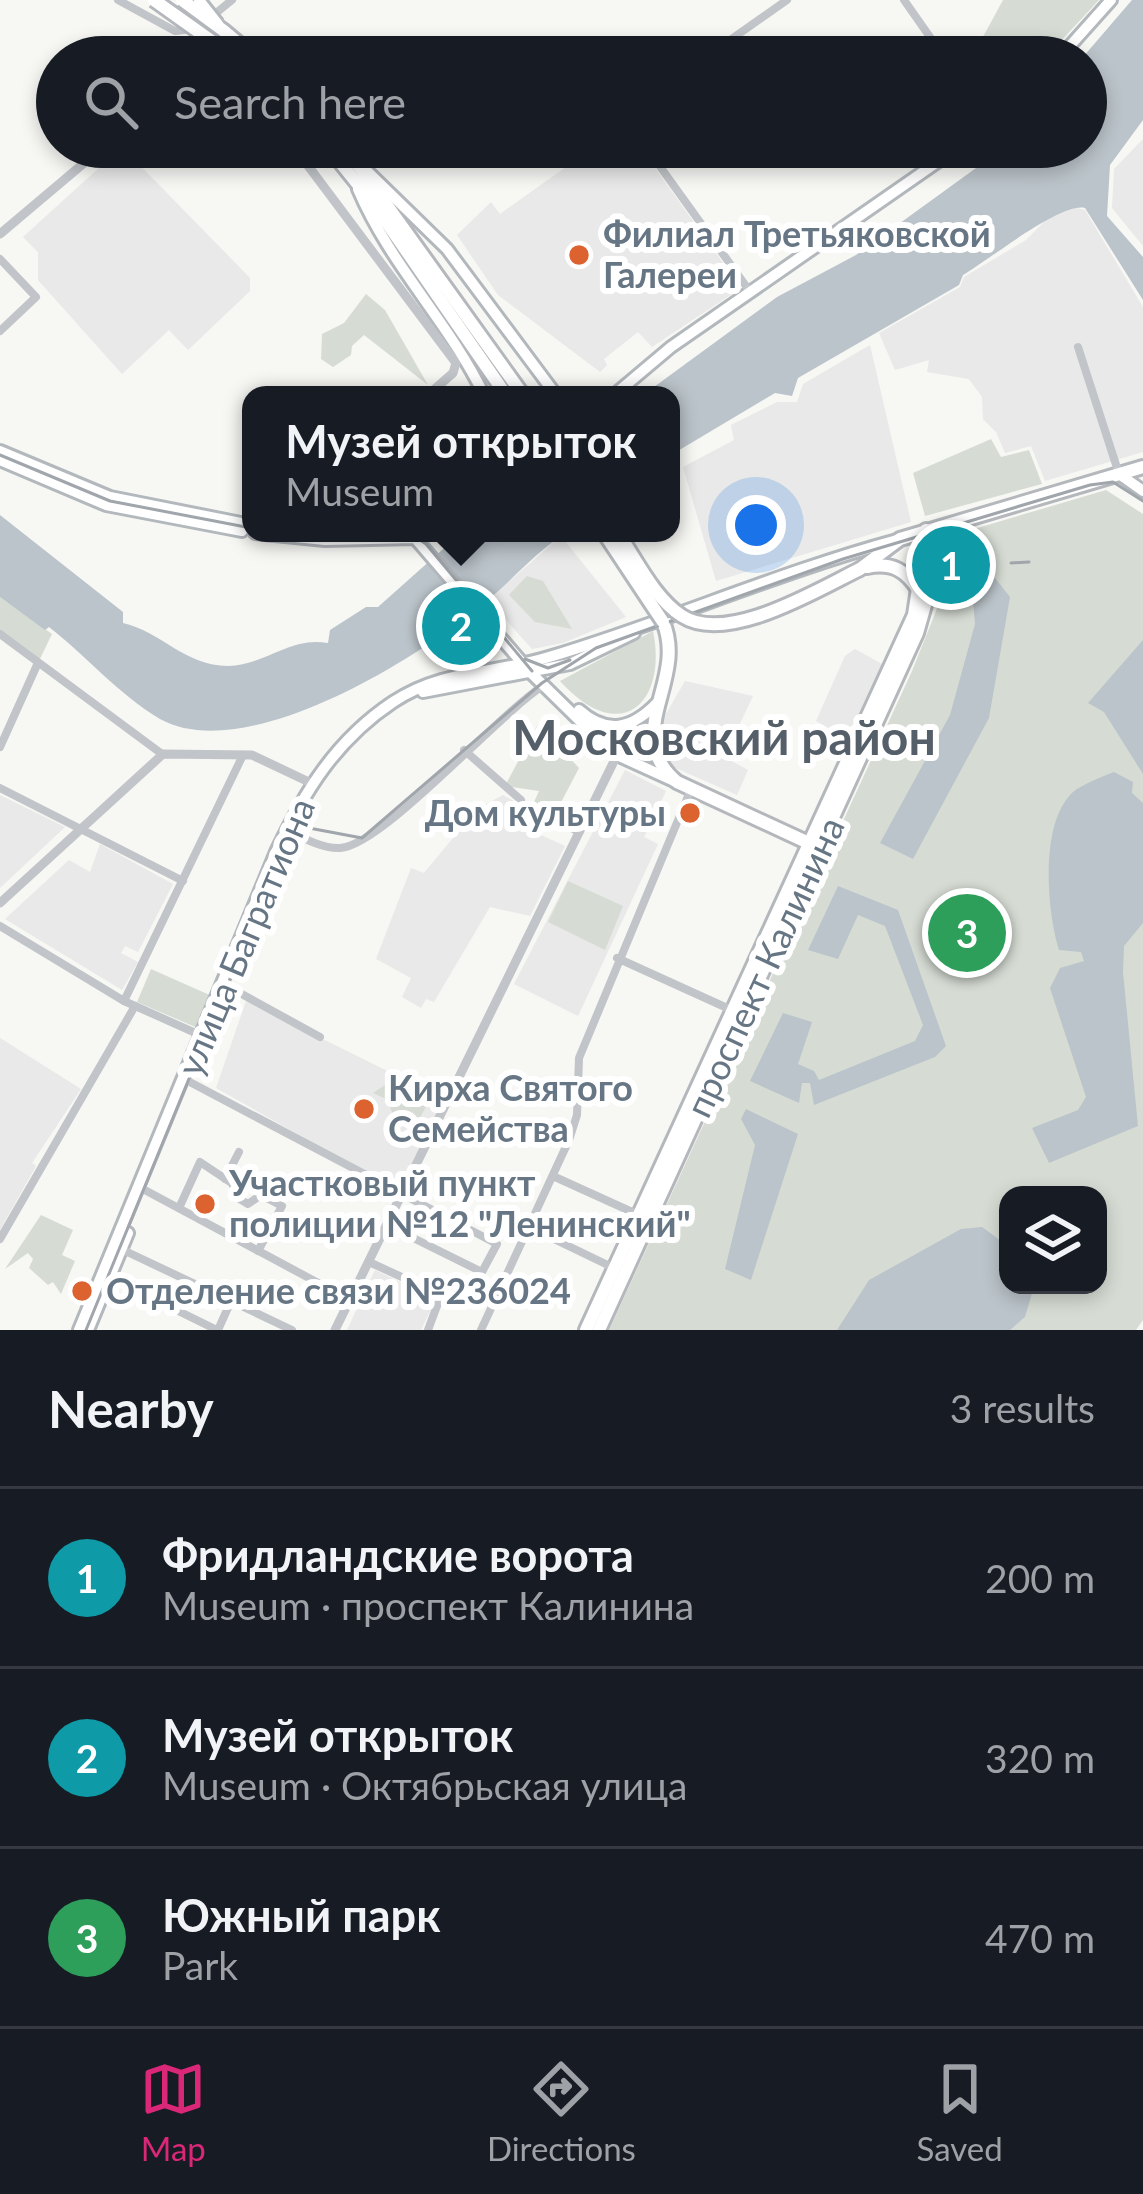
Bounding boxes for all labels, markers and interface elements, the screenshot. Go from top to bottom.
search box [36,36,1107,168]
icon: search [78,69,144,135]
text: Search here [174,75,406,129]
place label: Филиал Третьяковской Галереи [603,211,991,296]
marker: Филиал Третьяковской Галереи [566,242,592,268]
popup [242,386,680,542]
text: Музей открыток [285,414,637,468]
text: Museum [285,468,434,514]
your location [726,495,786,555]
pin: 1 [912,520,990,610]
pin: 2 [422,581,500,671]
district label: Московский район [512,708,936,765]
place label: Дом культуры [425,790,666,834]
street label: улица Багратиона [167,791,323,1082]
marker: Дом культуры [677,800,703,826]
street label: проспект Калинина [675,810,853,1124]
pin: 3 [928,888,1006,978]
place label: Кирха Святого Семейства [388,1065,633,1150]
marker: Кирха Святого Семейства [351,1096,377,1122]
place label: Участковый пункт полиции №12 "Ленинский" [228,1160,691,1245]
map controls [999,1186,1107,1294]
button: layers [999,1186,1107,1294]
marker: Участковый пункт полиции №12 "Ленинский" [192,1191,218,1217]
place label: Отделение связи №236024 [106,1268,571,1312]
marker: Отделение связи №236024 [69,1278,95,1304]
text: Nearby [48,1378,214,1439]
text: 3 results [950,1385,1095,1431]
text: Фридландские ворота [162,1528,634,1582]
text: 1 [76,1555,98,1601]
text: 200 m [985,1555,1095,1601]
text: Museum · проспект Калинина [162,1582,694,1628]
text: Музей открыток [162,1708,513,1762]
text: 2 [76,1735,98,1781]
text: 320 m [985,1735,1095,1781]
text: Museum · Октябрьская улица [162,1762,687,1808]
text: Южный парк [162,1888,441,1942]
text: 3 [76,1915,98,1961]
text: 470 m [985,1915,1095,1961]
text: Park [162,1942,238,1988]
tab: Map [140,2056,206,2168]
tab: Directions [487,2056,636,2168]
tab: Saved [916,2056,1003,2168]

